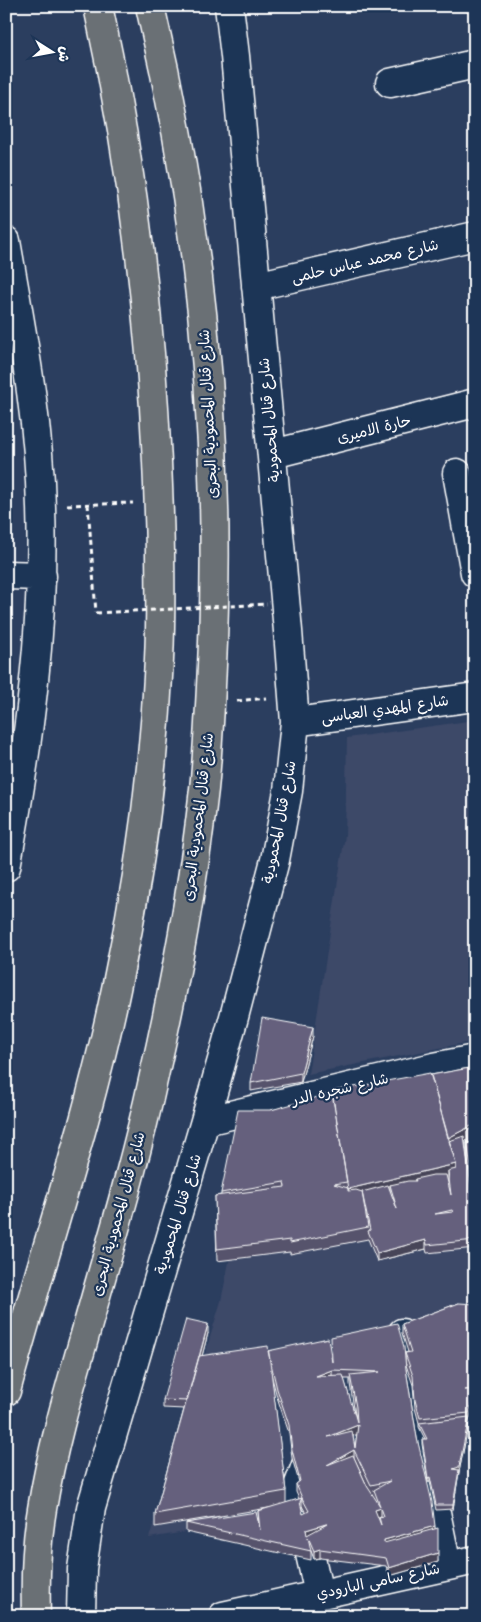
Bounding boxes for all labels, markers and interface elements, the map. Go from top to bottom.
north arrow [28,28,78,78]
text: ش [54,45,74,64]
street label: شارع محمد عباس حلمى [290,235,441,288]
street label: شارع قنال المحمودية البحرى [195,329,222,499]
street label: شارع قنال المحمودية [255,357,284,483]
street label: حارة الاميرى [335,411,413,447]
street label: شارع المهدي العباسى [320,691,450,729]
street label: شارع قنال المحمودية البحرى [179,732,218,902]
street label: شارع قنال المحمودية [258,759,301,885]
street label: شارع شجره الدر [289,1069,390,1110]
street label: شارع قنال المحمودية البحرى [87,1130,150,1298]
street label: شارع قنال المحمودية [151,1152,206,1277]
street label: شارع سامى البارودي [315,1559,442,1605]

